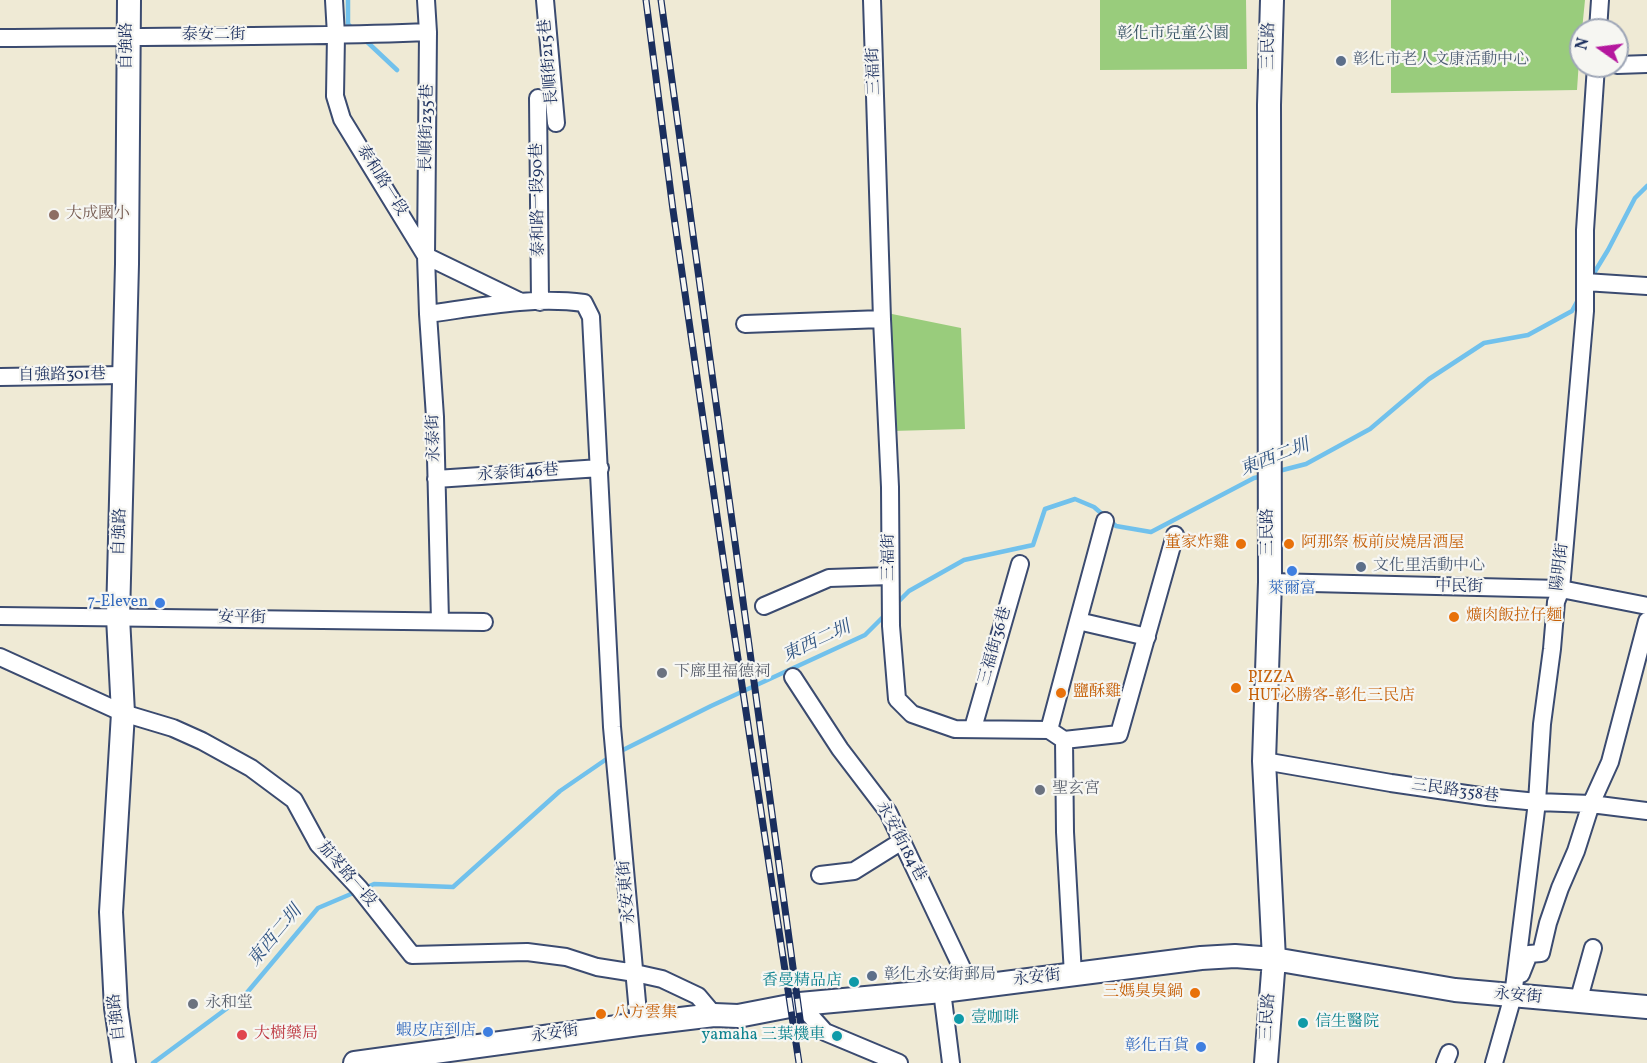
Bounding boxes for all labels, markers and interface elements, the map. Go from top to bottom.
street label: 長順街215巷 [537,18,563,106]
north arrow [1569,18,1629,78]
street label: 自強路 [118,22,138,70]
street label: 三民路 [1260,22,1280,70]
park label: 彰化市兒童公園 [1117,25,1229,45]
street label: 泰安二街 [182,26,246,46]
text: N [1571,36,1596,52]
street label: 三福街 [865,47,885,95]
place label: 彰化市老人文康活動中心 [1353,51,1529,71]
marker: 彰化市老人文康活動中心 [1334,54,1348,68]
street label: 長順街235巷 [418,84,438,172]
street label: 泰和路一段 [352,142,410,220]
street label: 泰和路一段90巷 [528,143,550,257]
place label: 大成國小 [66,205,130,225]
marker: 大成國小 [47,208,61,222]
street label: 自強路301巷 [18,366,106,386]
street label: 永泰街 [425,414,445,462]
water label: 東西二圳 [1238,436,1312,482]
street label: 永泰街46巷 [477,462,559,486]
street label: 自強路 [111,508,131,556]
street label: 三民路 [1259,508,1279,556]
street label: 三福街 [880,533,900,581]
place label: 董家炸雞 [1165,534,1229,554]
place label: 阿那祭 板前炭燒居酒屋 [1301,534,1464,554]
marker: 董家炸雞 [1234,537,1248,551]
marker: 阿那祭 板前炭燒居酒屋 [1282,537,1296,551]
street label: 陽明街 [1549,542,1573,592]
place label: 文化里活動中心 [1373,557,1485,577]
marker: 文化里活動中心 [1354,560,1368,574]
marker: 萊爾富 [1285,564,1299,578]
street label: 中民街 [1435,578,1483,598]
place label: 萊爾富 [1268,580,1316,600]
place label: 7-Eleven [87,593,148,613]
marker: 7-Eleven [153,596,167,610]
street label: 三福街36巷 [976,605,1016,687]
place label: 爌肉飯拉仔麵 [1466,607,1562,627]
street label: 安平街 [218,609,266,629]
marker: 爌肉飯拉仔麵 [1447,610,1461,624]
water label: 東西二圳 [780,618,854,668]
place label: 下廍里福德祠 [674,663,770,683]
marker: 下廍里福德祠 [655,666,669,680]
place label: PIZZA HUT必勝客-彰化三民店 [1248,669,1415,707]
marker: PIZZA HUT必勝客-彰化三民店 [1229,681,1243,695]
place label: 鹽酥雞 [1073,683,1121,703]
marker: 鹽酥雞 [1054,686,1068,700]
street label: 三民路358巷 [1410,776,1500,808]
place label: 聖玄宮 [1052,780,1100,800]
marker: 聖玄宮 [1033,783,1047,797]
street label: 永安街184巷 [871,799,929,885]
street label: 茄苳路一段 [313,839,379,911]
street label: 永安東街 [616,859,640,925]
water label: 東西二圳 [245,902,307,972]
place label: 彰化永安街郵局 [884,966,996,986]
street label: 永安街 [1012,967,1062,991]
marker: 彰化永安街郵局 [865,969,879,983]
place label: 香曼精品店 [762,972,842,992]
marker: 香曼精品店 [847,975,861,989]
place label: 三媽臭臭鍋 [1103,983,1183,1003]
street label: 永安街 [1493,985,1543,1009]
marker: 三媽臭臭鍋 [1188,986,1202,1000]
street label: 自強路 [106,992,130,1042]
street label: 三民路 [1258,992,1280,1042]
place label: 永和堂 [205,994,253,1014]
marker: 永和堂 [186,997,200,1011]
place label: 八方雲集 [613,1004,677,1024]
marker: 八方雲集 [594,1007,608,1021]
place label: 壹咖啡 [971,1009,1019,1029]
marker: 壹咖啡 [952,1012,966,1026]
place label: 信生醫院 [1315,1013,1379,1033]
marker: 信生醫院 [1296,1016,1310,1030]
place label: 蝦皮店到店 [396,1022,476,1042]
street label: 永安街 [530,1022,580,1048]
place label: 大樹藥局 [254,1025,318,1045]
marker: 蝦皮店到店 [481,1025,495,1039]
place label: yamaha 三葉機車 [702,1026,825,1046]
marker: 大樹藥局 [235,1028,249,1042]
marker: yamaha 三葉機車 [830,1029,844,1043]
place label: 彰化百貨 [1125,1037,1189,1057]
marker: 彰化百貨 [1194,1040,1208,1054]

